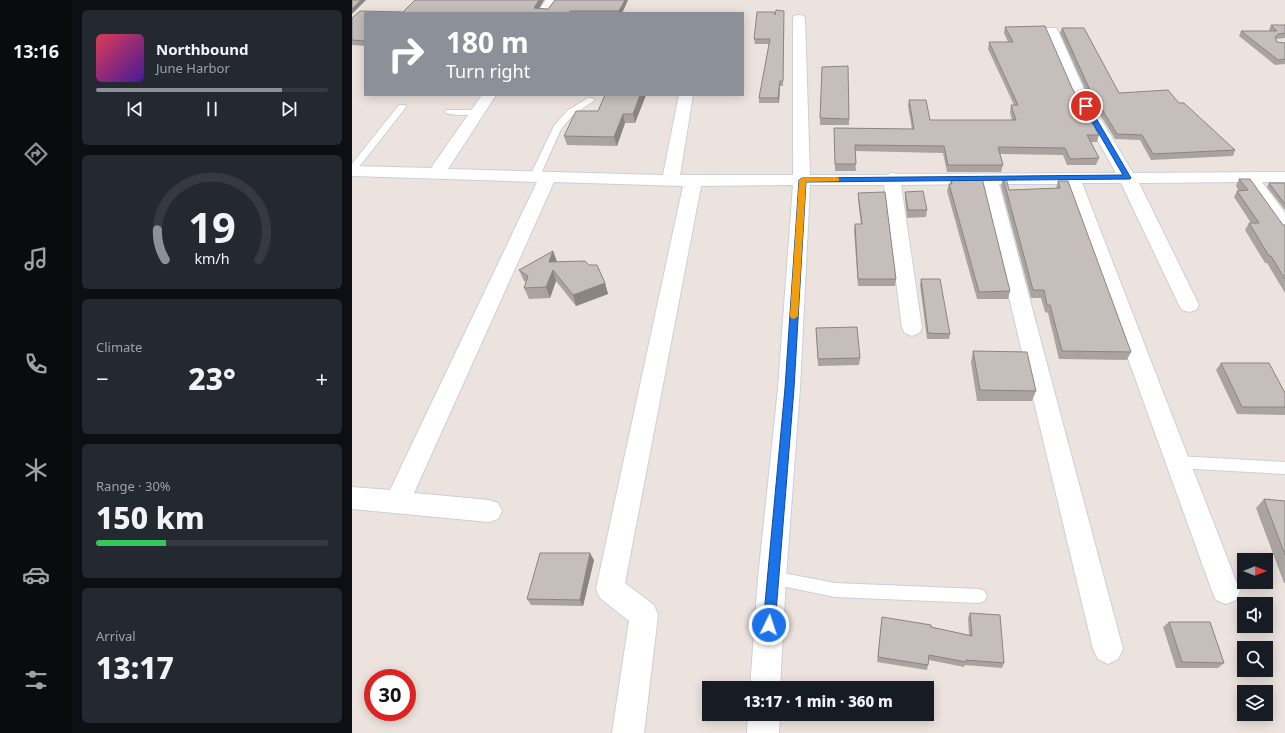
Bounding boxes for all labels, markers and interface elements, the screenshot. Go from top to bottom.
text: 180 m [446,23,529,61]
icon: right [380,28,432,80]
text: 13:16 [13,39,59,63]
text: Northbound [156,39,248,59]
text: June Harbor [156,59,230,77]
text: Turn right [446,59,530,83]
pin [1069,89,1103,123]
icon: arrive [1075,95,1097,117]
icon: previous [124,98,146,120]
icon: pause [201,98,223,120]
icon: next [278,98,300,120]
icon: directions [22,140,50,168]
text: 19 [188,199,236,255]
icon: music [22,245,50,273]
text: km/h [194,248,230,267]
text: Climate [96,338,142,356]
icon: phone [22,350,50,378]
text: 23° [188,358,236,399]
text: − [96,363,109,393]
text: + [315,363,328,393]
icon: climate [22,456,50,484]
text: Range · 30% [96,477,171,495]
text: 150 km [96,497,205,538]
north arrow [1237,553,1273,589]
map controls [1237,553,1273,721]
icon: car [22,561,50,589]
button: sound [1237,597,1273,633]
position arrow [748,604,790,646]
text: Arrival [96,627,136,645]
button: search [1237,641,1273,677]
text: 13:17 [96,647,174,688]
icon: filters [22,666,50,694]
speed limit sign: 30 [364,669,416,721]
button: layers [1237,685,1273,721]
text: 13:17 · 1 min · 360 m [743,691,893,711]

